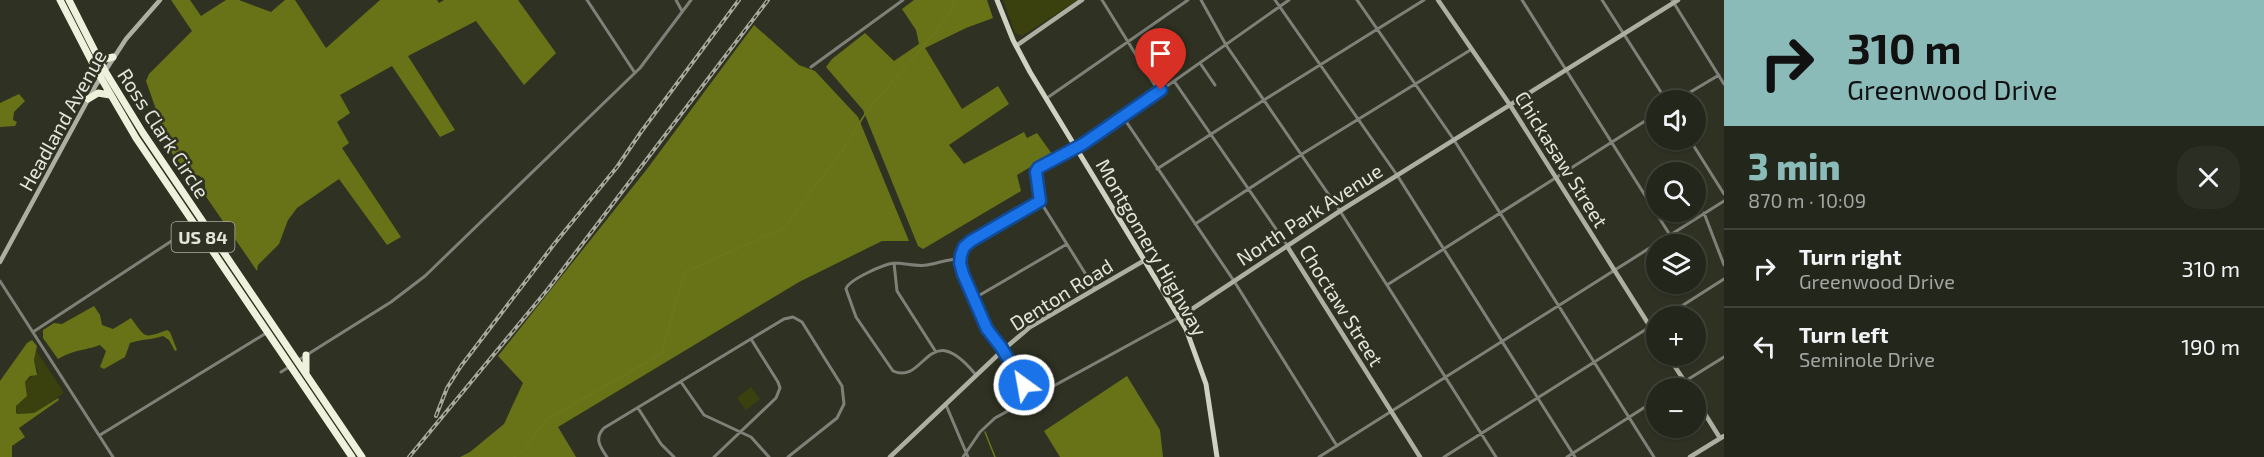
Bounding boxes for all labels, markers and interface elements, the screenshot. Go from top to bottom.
text: 310 m [1847,22,1962,72]
icon: right [1748,24,1826,102]
pin [1135,28,1186,90]
icon: arrive [1144,37,1177,70]
street label: Headland Avenue [13,45,111,195]
street label: Ross Clark Circle [113,64,215,202]
text: Greenwood Drive [1847,73,2058,105]
street label: Chickasaw Street [1510,86,1614,232]
map controls [1646,90,1706,438]
button: sound [1646,90,1706,150]
text: 3 min [1748,144,1841,187]
button: close [2177,146,2240,209]
street label: Montgomery Highway [1091,154,1213,340]
street label: North Park Avenue [1232,158,1386,270]
button: search [1646,162,1706,222]
text: 870 m · 10:09 [1748,188,1866,212]
road number: US 84 [172,222,234,252]
button: layers [1646,234,1706,294]
street label: Choctaw Street [1295,240,1389,371]
text: Turn right [1799,243,1901,269]
icon: right [1748,252,1781,285]
street label: Denton Road [1005,253,1117,335]
text: 310 m [2182,255,2240,281]
text: Greenwood Drive [1799,269,1955,293]
button: + [1646,306,1706,366]
text: Turn left [1799,321,1888,347]
icon: left [1748,330,1781,363]
text: 190 m [2181,333,2240,359]
text: Seminole Drive [1799,347,1935,371]
position arrow [992,353,1056,417]
button: − [1646,378,1706,438]

